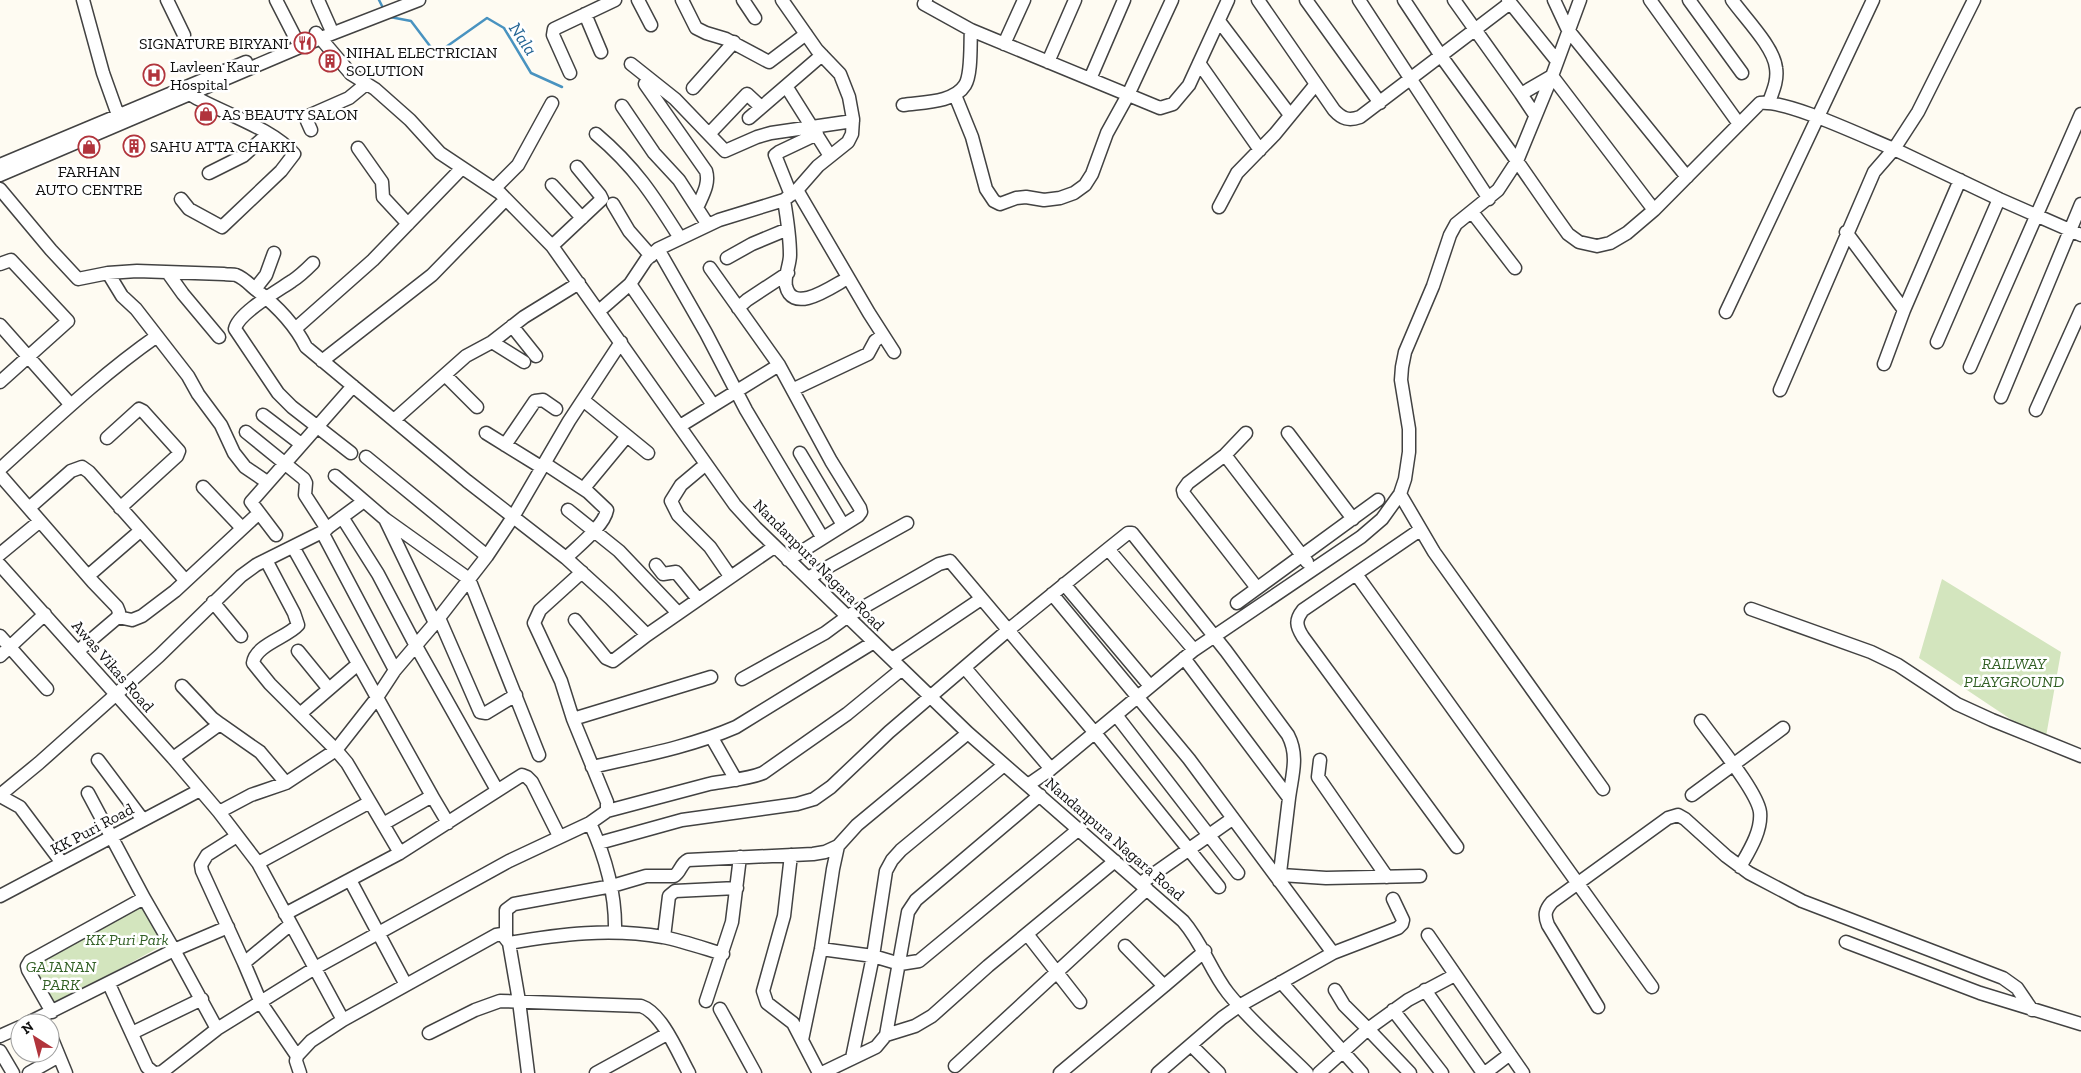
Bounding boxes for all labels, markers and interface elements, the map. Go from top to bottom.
water label: Nala [504,18,542,60]
restaurant icon: SIGNATURE BIRYANI [293,31,317,55]
place label: SIGNATURE BIRYANI [139,34,289,53]
place label: NIHAL ELECTRICIAN SOLUTION [346,43,498,80]
building icon: NIHAL ELECTRICIAN SOLUTION [318,49,342,73]
place label: Lavleen Kaur Hospital [170,57,260,94]
hospital icon: Lavleen Kaur Hospital [142,63,166,87]
shop icon: AS BEAUTY SALON [194,102,218,126]
place label: AS BEAUTY SALON [222,105,358,124]
building icon: SAHU ATTA CHAKKI [122,134,146,158]
shop icon: FARHAN AUTO CENTRE [77,135,101,159]
place label: SAHU ATTA CHAKKI [150,137,296,156]
place label: FARHAN AUTO CENTRE [35,162,143,199]
street label: Nandanpura Nagara Road [749,495,889,635]
street label: Awas Vikas Road [68,616,158,716]
park label: RAILWAY PLAYGROUND [1964,654,2064,691]
street label: Nandanpura Nagara Road [1042,773,1189,905]
street label: KK Puri Road [47,799,137,859]
park label: KK Puri Park [85,930,169,949]
park label: GAJANAN PARK [26,957,97,994]
north arrow [10,1013,60,1063]
text: N [18,1018,37,1038]

